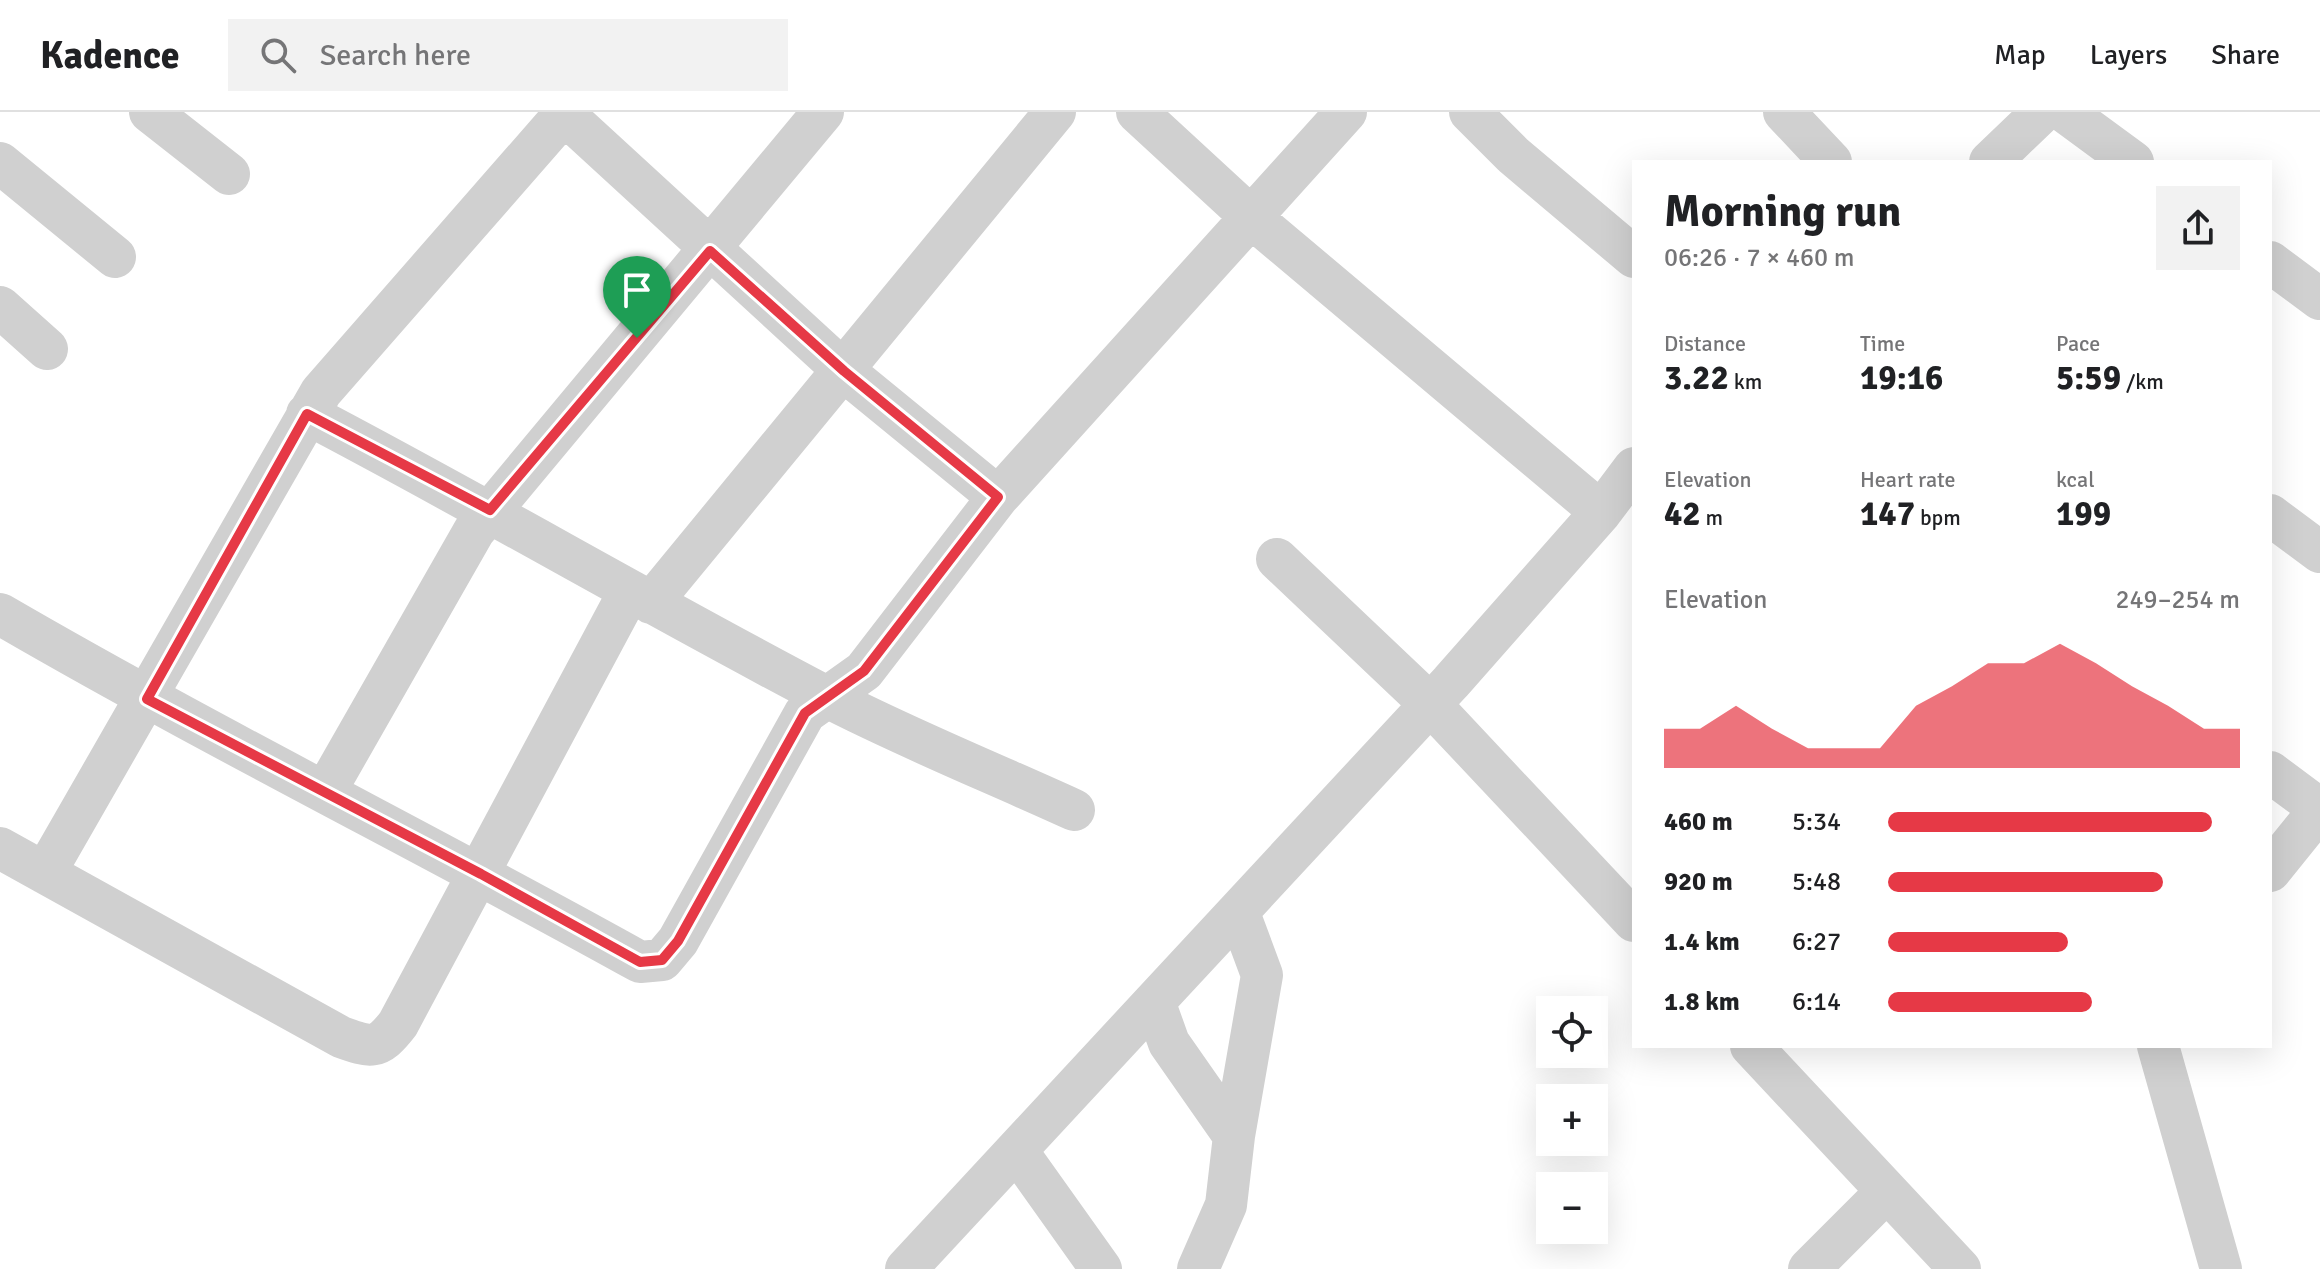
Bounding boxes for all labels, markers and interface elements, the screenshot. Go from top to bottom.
search box [228,19,788,91]
text: Kadence [40,32,180,79]
icon: search [256,33,300,77]
text: Search here [320,37,471,74]
text: Map [1994,38,2046,72]
text: Layers [2090,38,2167,72]
text: Share [2211,38,2280,72]
text: Morning run [1664,185,1901,239]
button: share [2156,186,2240,270]
text: 06:26 · 7 × 460 m [1664,242,1855,274]
pin [603,256,671,338]
icon: arrive [615,268,659,312]
text: Distance [1664,330,1746,357]
text: Time [1860,330,1905,357]
text: Pace [2056,330,2100,357]
text: 3.22 [1664,357,1729,399]
text: 19:16 [1860,357,1943,399]
text: 5:59 [2056,357,2121,399]
text: km [1729,368,1762,395]
text: /km [2121,368,2164,395]
text: Elevation [1664,466,1752,493]
text: Heart rate [1860,466,1955,493]
text: kcal [2056,466,2095,493]
text: 42 [1664,493,1701,535]
text: 147 [1860,493,1915,535]
text: 199 [2056,493,2111,535]
text: m [1701,504,1723,531]
text: bpm [1915,504,1961,531]
text: Elevation [1664,584,1768,616]
text: 249–254 m [2116,584,2240,616]
text: 460 m [1664,806,1733,838]
text: 5:34 [1792,806,1841,838]
text: 920 m [1664,866,1733,898]
text: 5:48 [1792,866,1841,898]
text: 1.4 km [1664,926,1740,958]
text: 6:27 [1792,926,1841,958]
text: 1.8 km [1664,986,1740,1018]
text: 6:14 [1792,986,1841,1018]
map controls [1536,996,1608,1244]
button: locate [1536,996,1608,1068]
button: + [1536,1084,1608,1156]
button: − [1536,1172,1608,1244]

